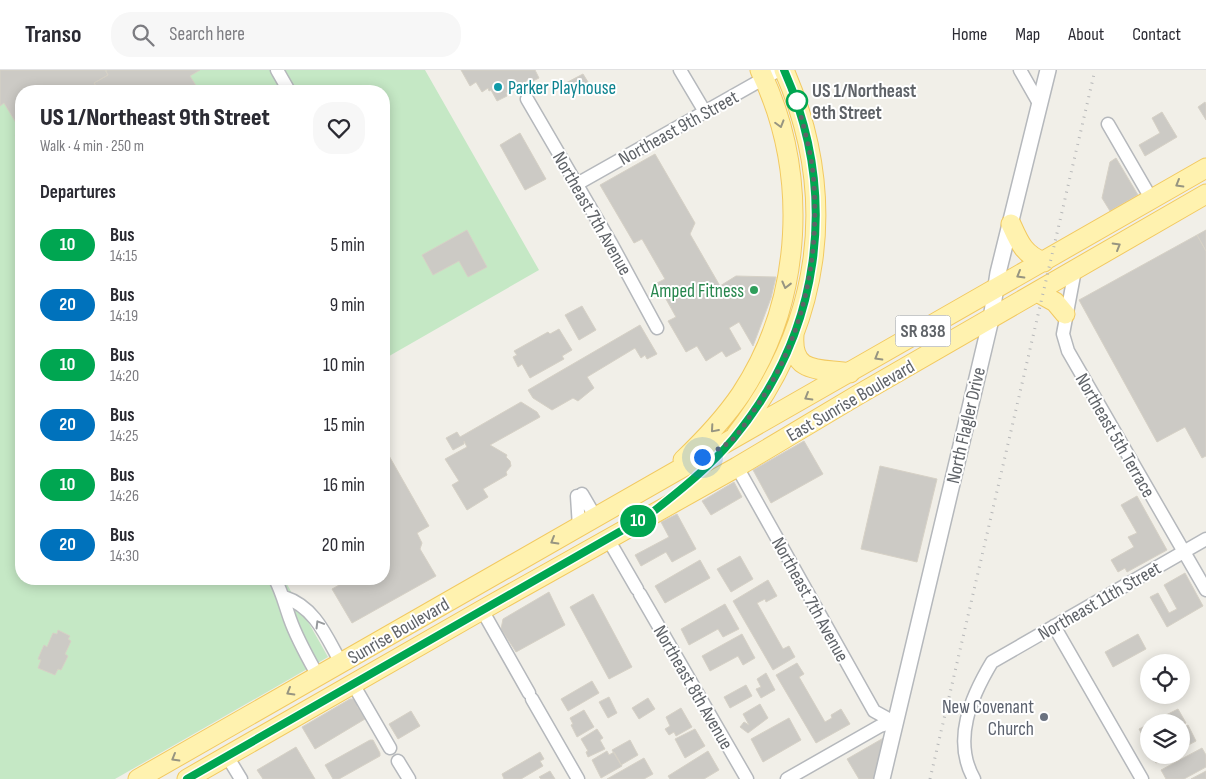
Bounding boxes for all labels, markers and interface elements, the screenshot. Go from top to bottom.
search box [111,12,461,57]
text: Transo [25,20,81,49]
icon: search [129,21,157,49]
text: Search here [169,23,245,46]
text: Home [952,24,987,45]
text: Map [1015,24,1040,45]
text: About [1068,24,1104,45]
text: Contact [1132,24,1181,45]
place label: Parker Playhouse [508,77,616,100]
place label: US 1/Northeast 9th Street [812,80,916,125]
marker: Parker Playhouse [492,81,504,93]
street label: Northeast 9th Street [615,86,743,171]
marker: US 1/Northeast 9th Street [786,90,808,112]
button: heart [313,102,365,154]
text: US 1/Northeast 9th Street [40,103,270,132]
one-way arrow [775,120,785,128]
text: Walk · 4 min · 250 m [40,137,144,156]
street label: Northeast 7th Avenue [547,148,636,280]
one-way arrow [1175,177,1184,187]
text: Departures [40,181,116,204]
text: Bus [110,224,135,247]
text: 10 [60,234,75,255]
text: 5 min [330,234,365,257]
one-way arrow [1111,242,1120,252]
text: 14:15 [110,247,137,266]
one-way arrow [1016,269,1025,279]
place label: Amped Fitness [650,280,744,303]
one-way arrow [781,280,792,289]
text: Bus [110,284,135,307]
marker: Amped Fitness [748,284,760,296]
text: 20 [59,294,76,315]
text: 9 min [330,294,365,317]
text: 14:19 [110,307,138,326]
road number: SR 838 [896,316,950,346]
text: Bus [110,344,135,367]
one-way arrow [874,351,883,361]
text: 10 [60,354,75,375]
text: 10 min [323,354,365,377]
street label: East Sunrise Boulevard [783,355,919,447]
street label: North Flagler Drive [942,365,991,486]
text: 14:20 [110,367,139,386]
street label: Northeast 5th Terrace [1070,370,1160,502]
one-way arrow [804,391,813,401]
text: Bus [110,404,135,427]
text: 20 [59,414,76,435]
text: 15 min [324,414,365,437]
one-way arrow [711,423,720,432]
text: 14:25 [110,427,138,446]
your location [690,445,715,470]
text: Bus [110,464,135,487]
text: 10 [60,474,75,495]
text: 16 min [323,474,365,497]
text: 14:26 [110,487,139,506]
line badge: 10 [616,505,660,537]
text: 10 [630,510,646,531]
text: Bus [110,524,135,547]
street label: Northeast 7th Avenue [766,533,853,666]
text: 20 [59,534,76,555]
text: 20 min [322,534,365,557]
one-way arrow [551,535,560,545]
text: 14:30 [110,547,139,566]
street label: Northeast 11th Street [1034,557,1165,646]
street label: Sunrise Boulevard [344,593,454,670]
one-way arrow [315,620,325,629]
street label: Northeast 8th Avenue [648,622,738,754]
map controls [1140,654,1190,764]
button: locate [1140,654,1190,704]
one-way arrow [286,686,295,696]
place label: New Covenant Church [942,696,1034,741]
marker: New Covenant Church [1038,711,1050,723]
button: layers [1140,714,1190,764]
one-way arrow [171,752,180,762]

